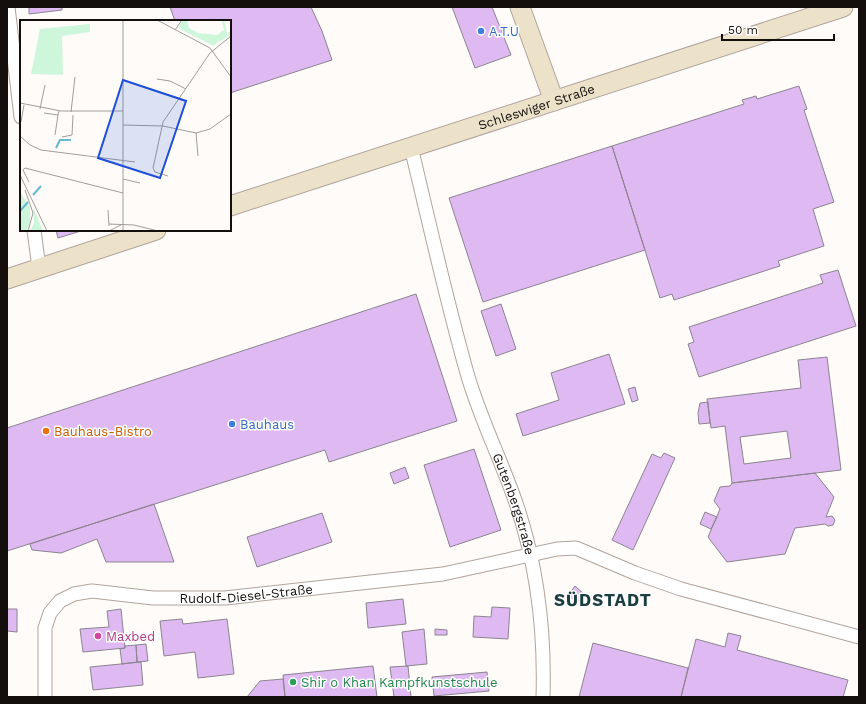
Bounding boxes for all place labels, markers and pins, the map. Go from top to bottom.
place label: A.T.U [489,24,519,39]
marker: A.T.U [476,26,486,36]
place label: Bauhaus [240,417,294,432]
marker: Bauhaus [227,419,237,429]
place label: Bauhaus-Bistro [54,424,152,439]
marker: Bauhaus-Bistro [41,426,51,436]
place label: Maxbed [106,629,155,644]
marker: Maxbed [93,631,103,641]
place label: Shir o Khan Kampfkunstschule [301,675,498,690]
marker: Shir o Khan Kampfkunstschule [288,677,298,687]

